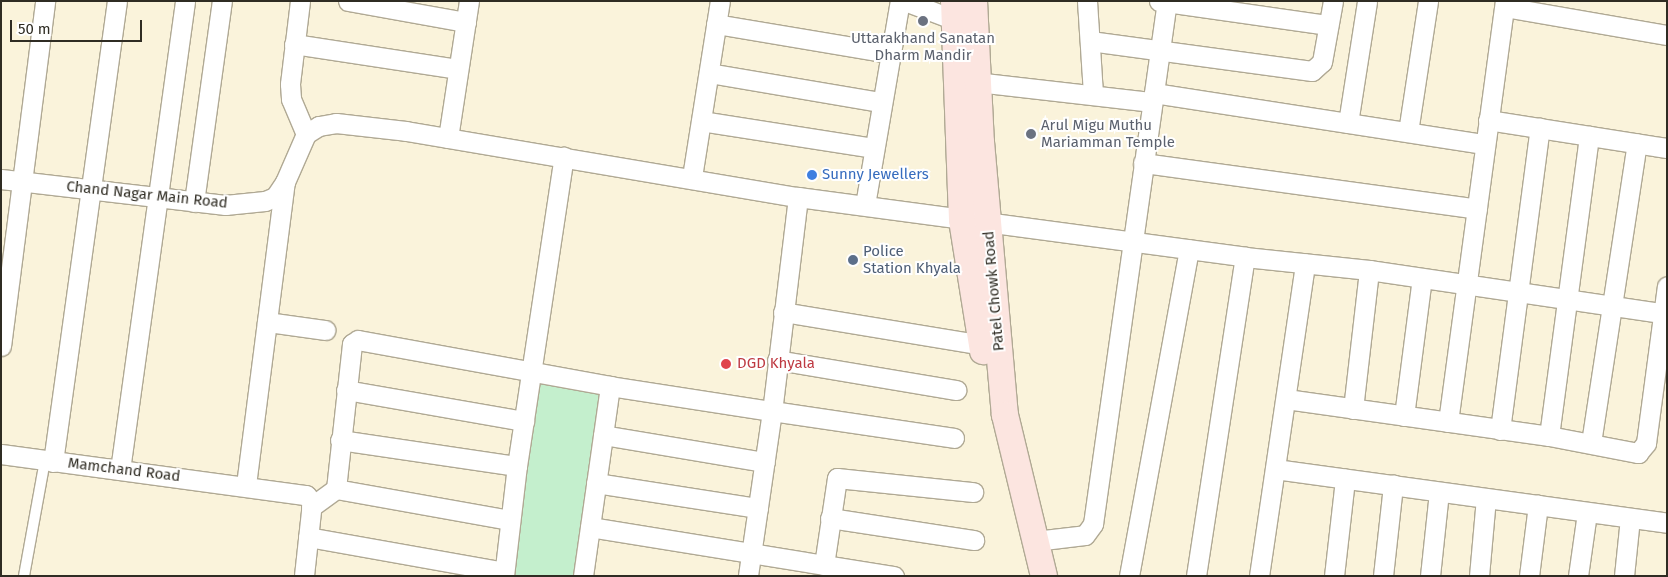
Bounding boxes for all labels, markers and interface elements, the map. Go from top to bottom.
scale bar [12,10,145,42]
marker: Uttarakhand Sanatan Dharm Mandir [917,15,929,27]
text: 50 m [18,20,51,38]
place label: Uttarakhand Sanatan Dharm Mandir [851,29,995,64]
place label: Arul Migu Muthu Mariamman Temple [1041,116,1175,151]
marker: Arul Migu Muthu Mariamman Temple [1025,128,1037,140]
place label: Sunny Jewellers [822,166,929,184]
marker: Sunny Jewellers [806,169,818,181]
street label: Chand Nagar Main Road [65,178,229,212]
street label: Patel Chowk Road [980,230,1008,352]
place label: Police Station Khyala [863,242,961,277]
marker: Police Station Khyala [847,254,859,266]
place label: DGD Khyala [737,355,815,373]
marker: DGD Khyala [719,357,733,371]
street label: Mamchand Road [67,454,181,486]

